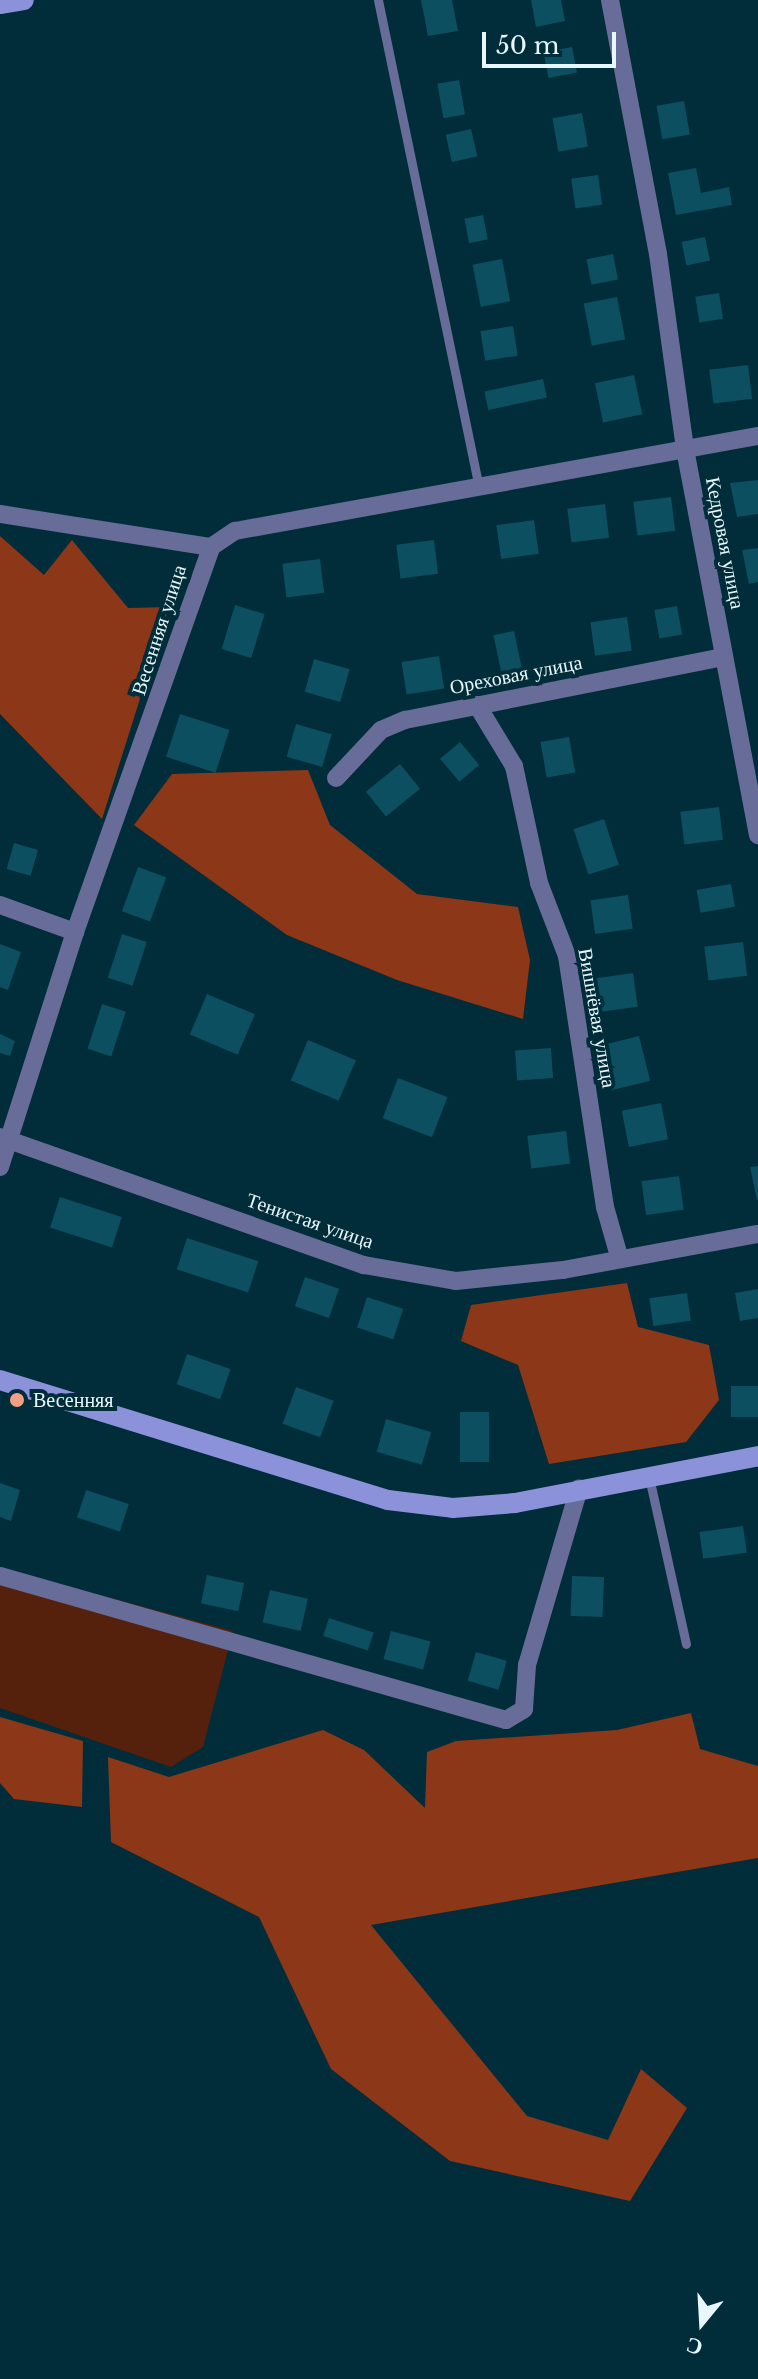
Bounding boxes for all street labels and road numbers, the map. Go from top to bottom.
street label: Кедровая улица [700,475,750,611]
street label: Весенняя улица [127,562,191,698]
street label: Ореховая улица [448,650,584,700]
street label: Вишнёвая улица [573,946,621,1090]
street label: Тенистая улица [243,1188,377,1254]

